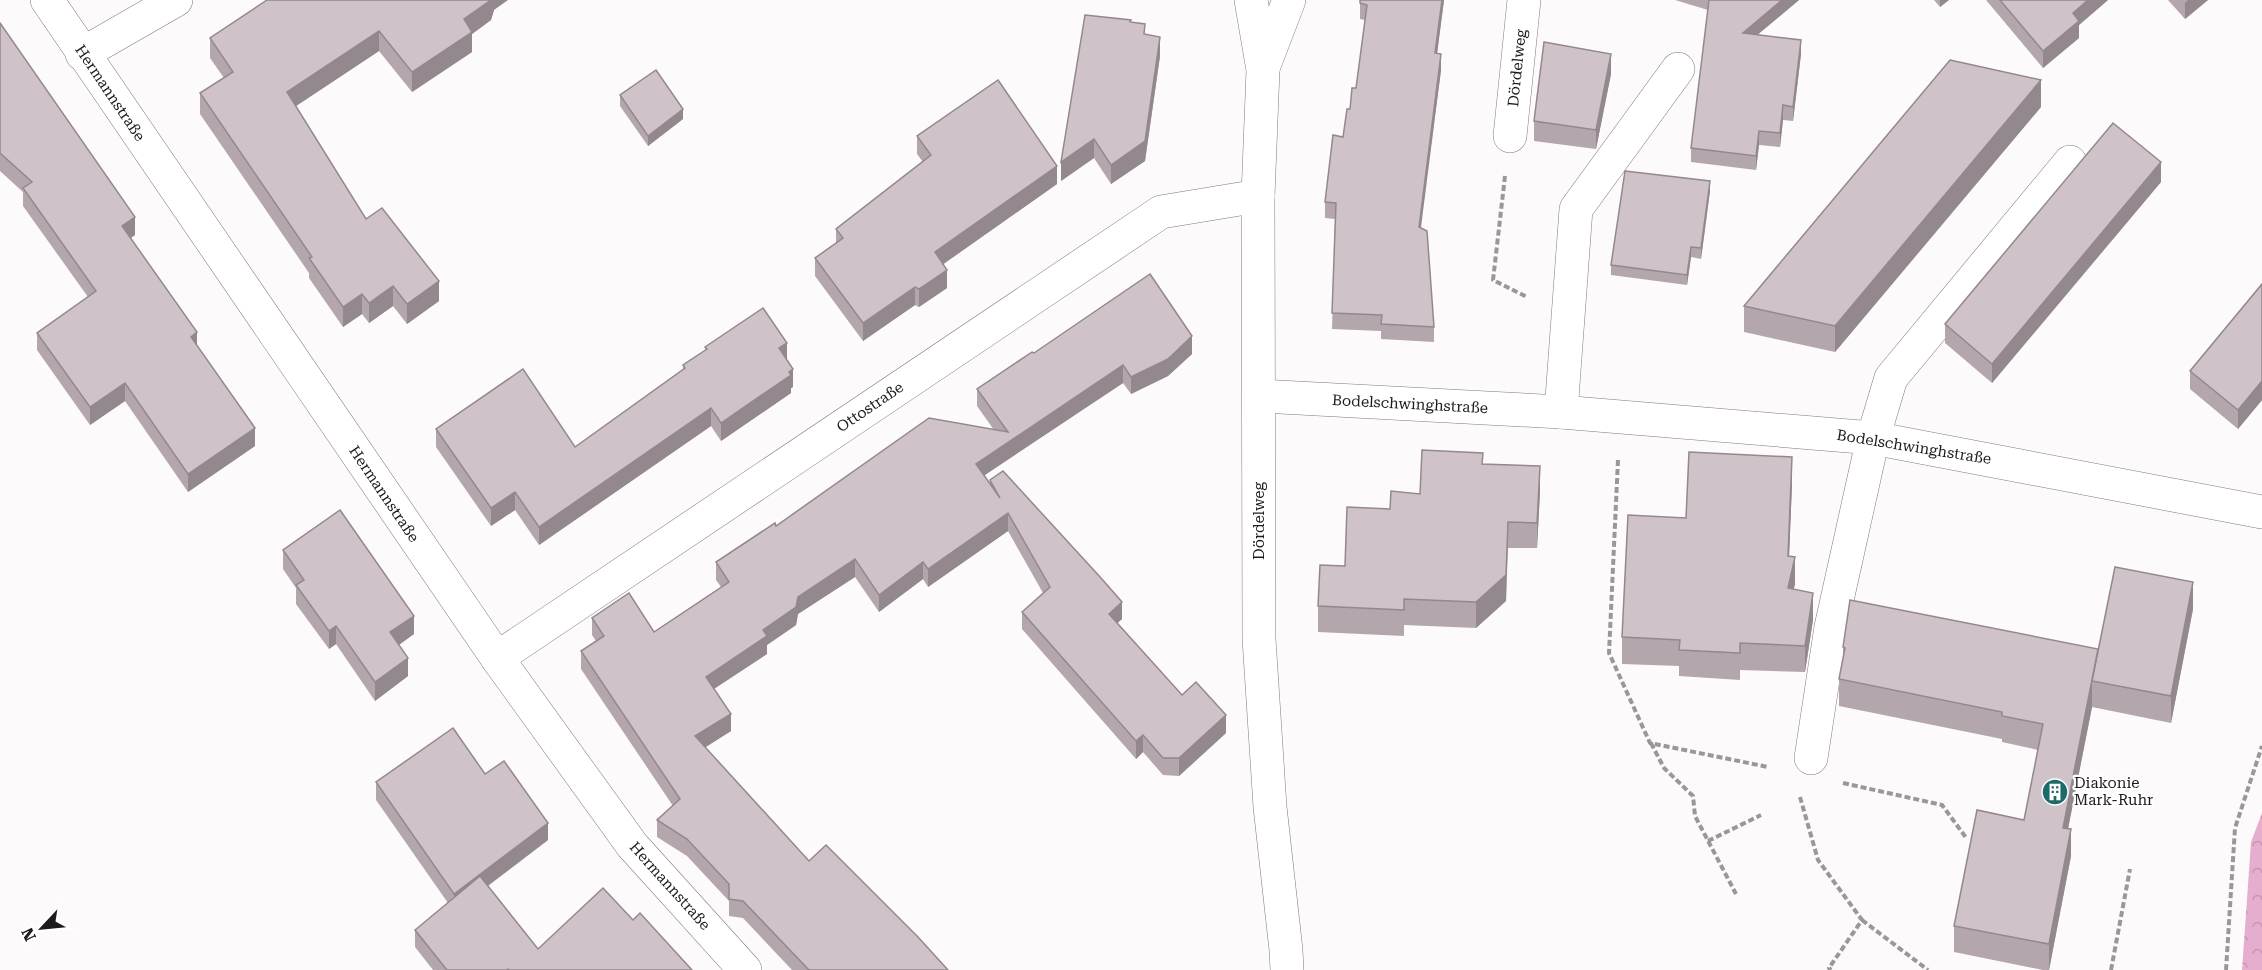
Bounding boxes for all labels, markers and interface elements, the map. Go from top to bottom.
street label: Dördelweg [1504,28,1530,108]
street label: Hermannstraße [71,41,149,145]
street label: Ottostraße [833,378,907,436]
street label: Bodelschwinghstraße [1332,391,1488,417]
street label: Bodelschwinghstraße [1835,426,1993,468]
street label: Hermannstraße [345,442,423,546]
street label: Dördelweg [1250,482,1268,560]
place label: Diakonie Mark-Ruhr [2074,774,2153,809]
building icon: Diakonie Mark-Ruhr [2040,777,2070,807]
street label: Hermannstraße [626,838,714,934]
north arrow [12,898,72,958]
text: N [18,925,40,944]

